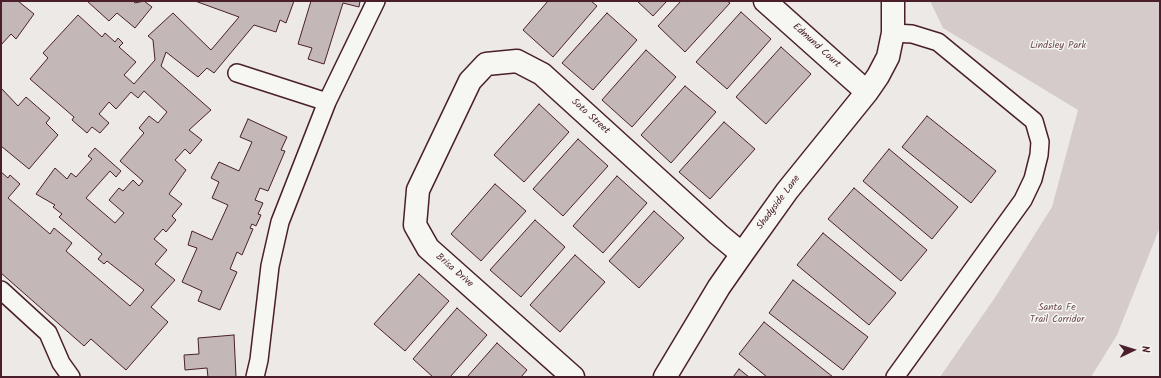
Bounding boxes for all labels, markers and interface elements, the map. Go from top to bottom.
street label: Edmund Court [790,21,842,71]
park label: Lindsley Park [1030,40,1086,52]
street label: Soto Street [568,97,612,137]
street label: Shadyside Lane [755,173,803,233]
street label: Brisa Drive [433,251,475,291]
park label: Santa Fe Trail Corridor [1030,302,1084,326]
north arrow [1113,330,1153,370]
text: N [1136,345,1154,353]

